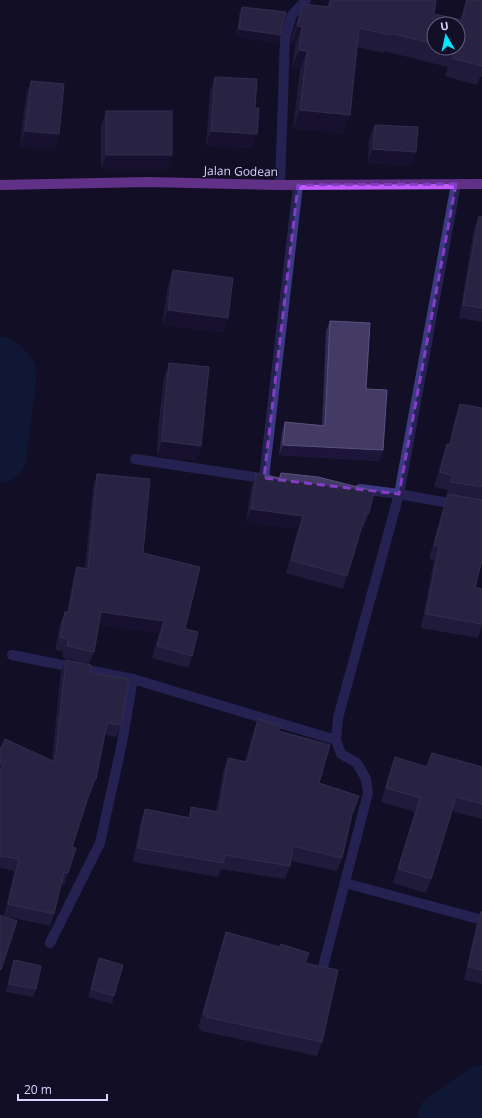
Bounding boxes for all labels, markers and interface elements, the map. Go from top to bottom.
north arrow [426,16,466,56]
text: U [439,18,450,34]
street label: Jalan Godean [203,162,278,180]
scale bar [18,1076,107,1102]
text: 20 m [24,1081,52,1098]

